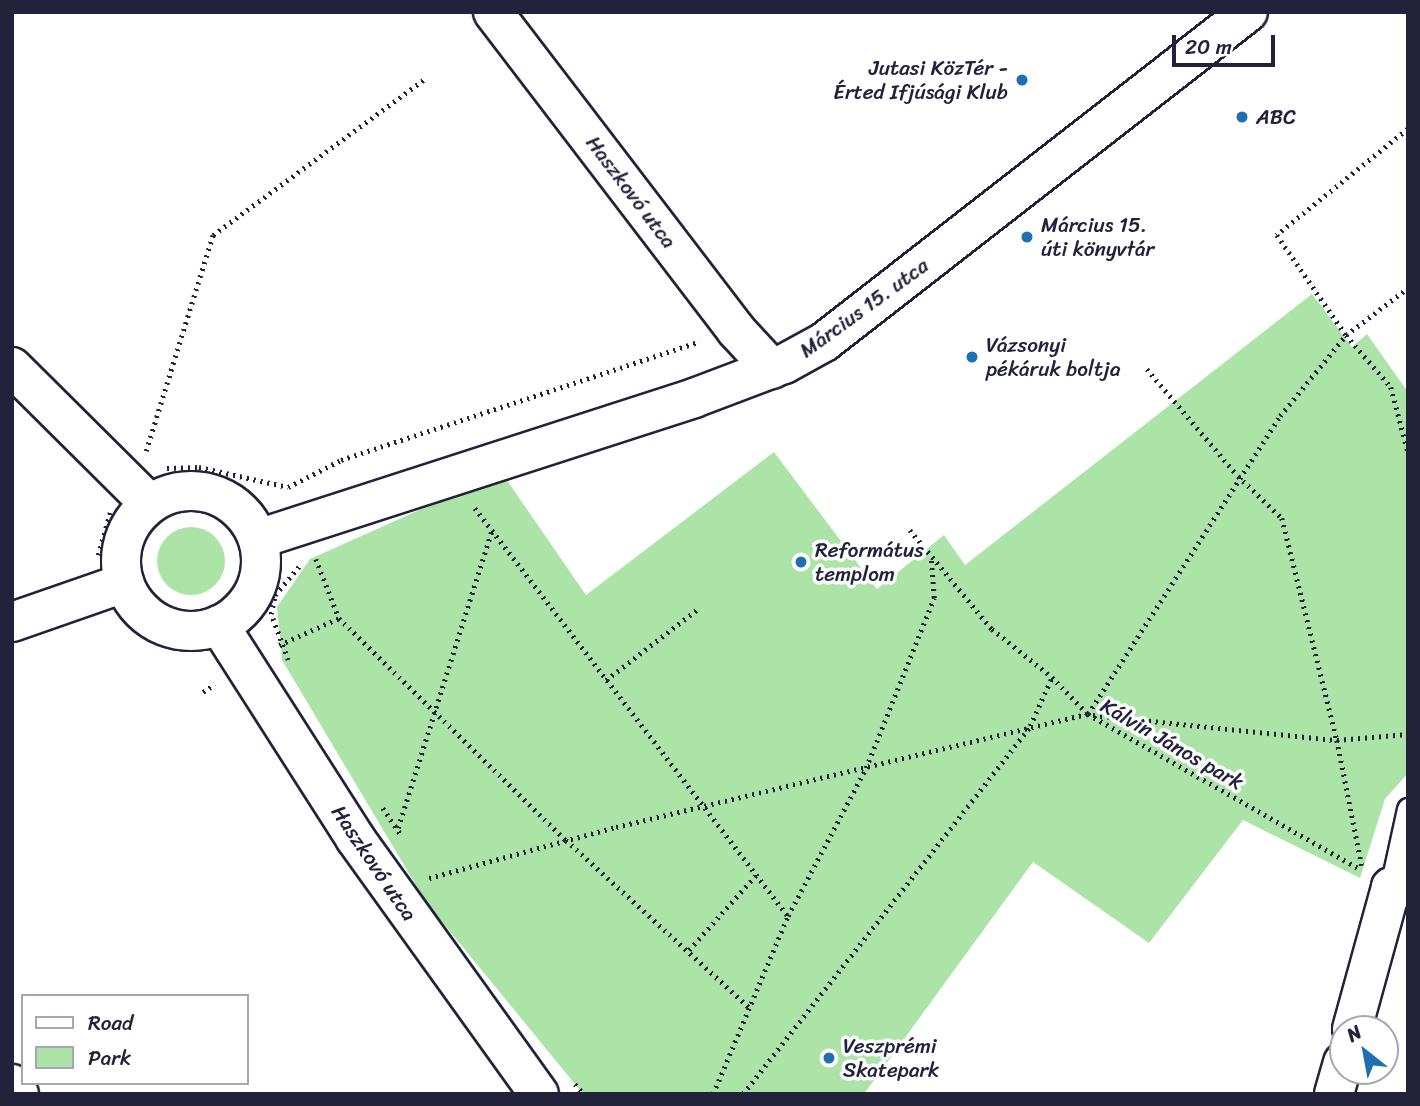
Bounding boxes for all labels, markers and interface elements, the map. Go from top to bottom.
scale bar [1175,21,1278,65]
text: 20 m [1185,28,1232,66]
place label: Jutasi KözTér - Érted Ifjúsági Klub [833,55,1008,105]
marker: Jutasi KözTér - Érted Ifjúsági Klub [1014,72,1030,88]
place label: ABC [1256,104,1296,130]
marker: ABC [1234,109,1250,125]
street label: Haszkovó utca [581,131,681,253]
place label: Március 15. úti könyvtár [1041,212,1155,262]
marker: Március 15. úti könyvtár [1019,229,1035,245]
street label: Március 15. utca [795,253,933,363]
place label: Vázsonyi pékáruk boltja [986,332,1120,382]
marker: Vázsonyi pékáruk boltja [964,349,980,365]
place label: Református templom [815,537,924,587]
marker: Református templom [793,554,809,570]
street label: Kálvin János park [1096,693,1248,795]
street label: Haszkovó utca [326,800,422,926]
legend [21,994,248,1085]
text: Road [88,1004,133,1042]
north arrow [1329,1015,1399,1085]
text: N [1340,1016,1368,1051]
place label: Veszprémi Skatepark [843,1033,939,1083]
text: Park [88,1039,131,1077]
marker: Veszprémi Skatepark [821,1050,837,1066]

